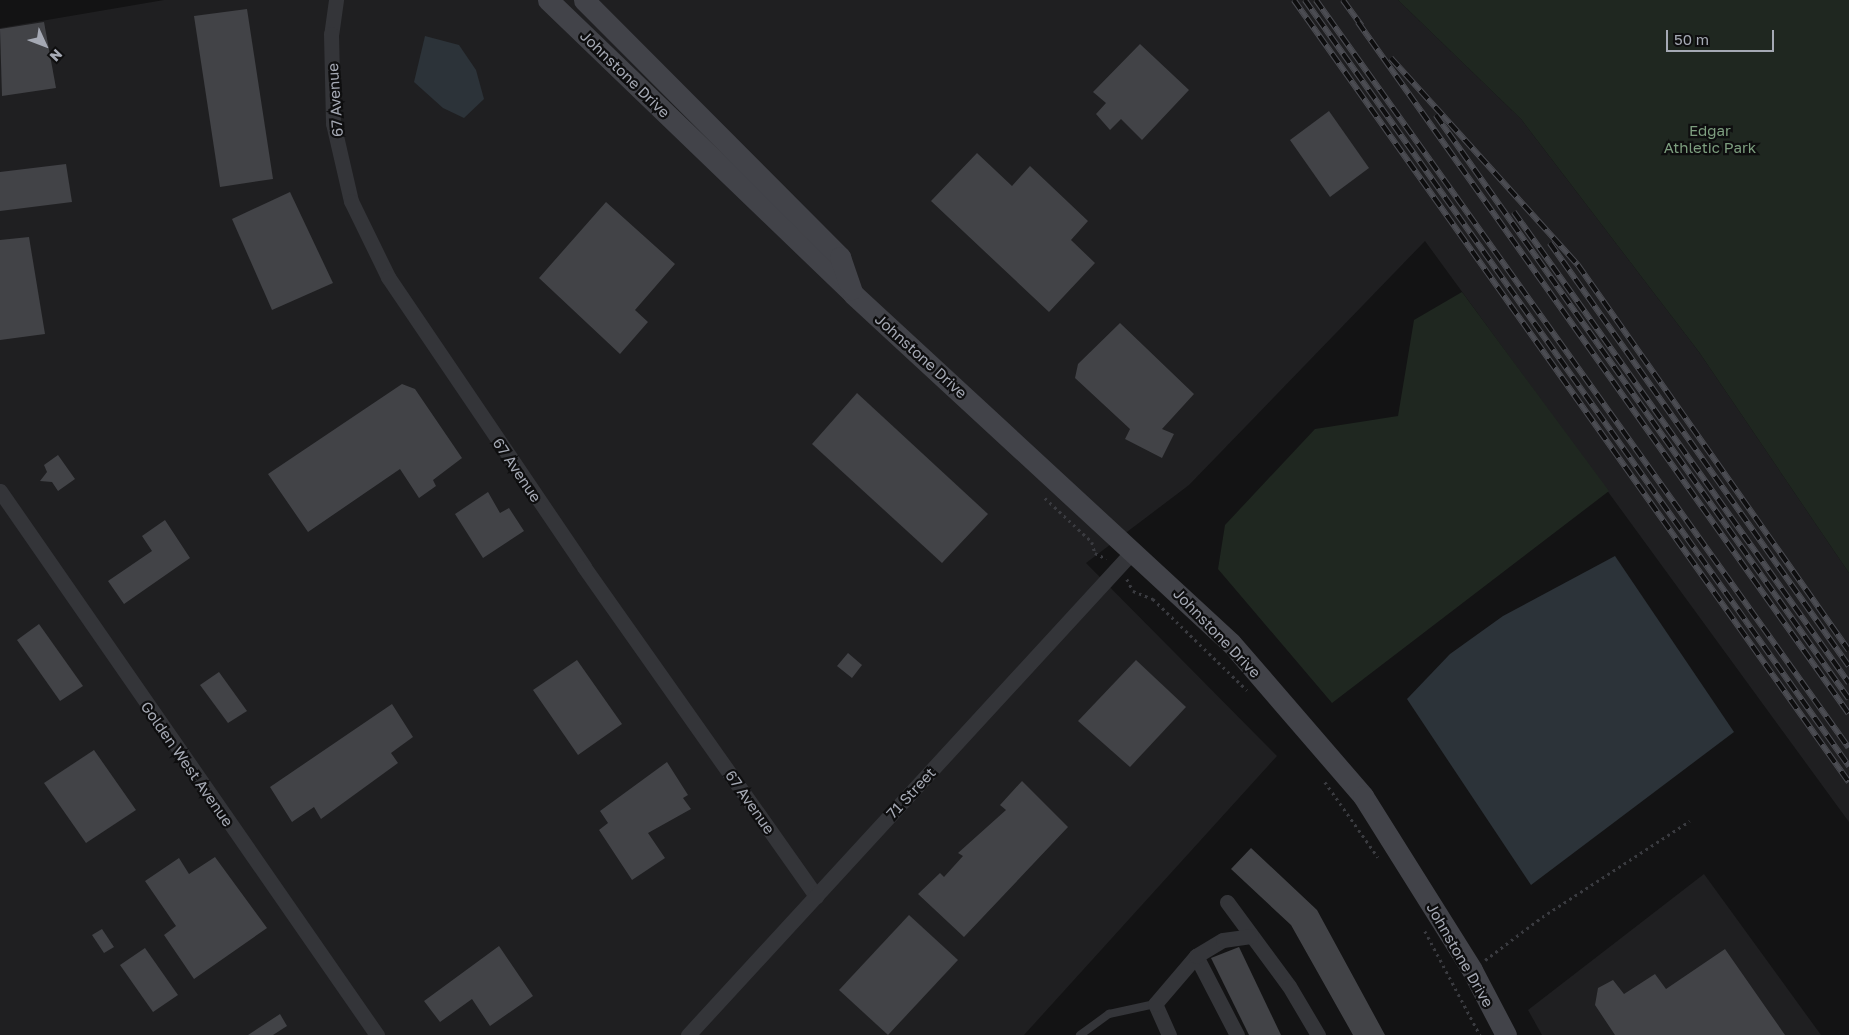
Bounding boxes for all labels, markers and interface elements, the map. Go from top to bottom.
north arrow [20,20,70,70]
scale bar [1669,20,1776,52]
street label: Johnstone Drive [576,27,674,121]
text: 50 m [1674,30,1709,48]
text: N [46,46,66,65]
street label: 67 Avenue [323,63,347,137]
park label: Edgar Athletic Park [1664,121,1756,156]
street label: Johnstone Drive [871,310,971,402]
street label: 67 Avenue [489,434,545,506]
street label: Johnstone Drive [1170,584,1264,682]
street label: Golden West Avenue [137,698,237,830]
street label: 71 Street [883,764,939,822]
street label: 67 Avenue [721,767,779,837]
street label: Johnstone Drive [1423,900,1497,1010]

